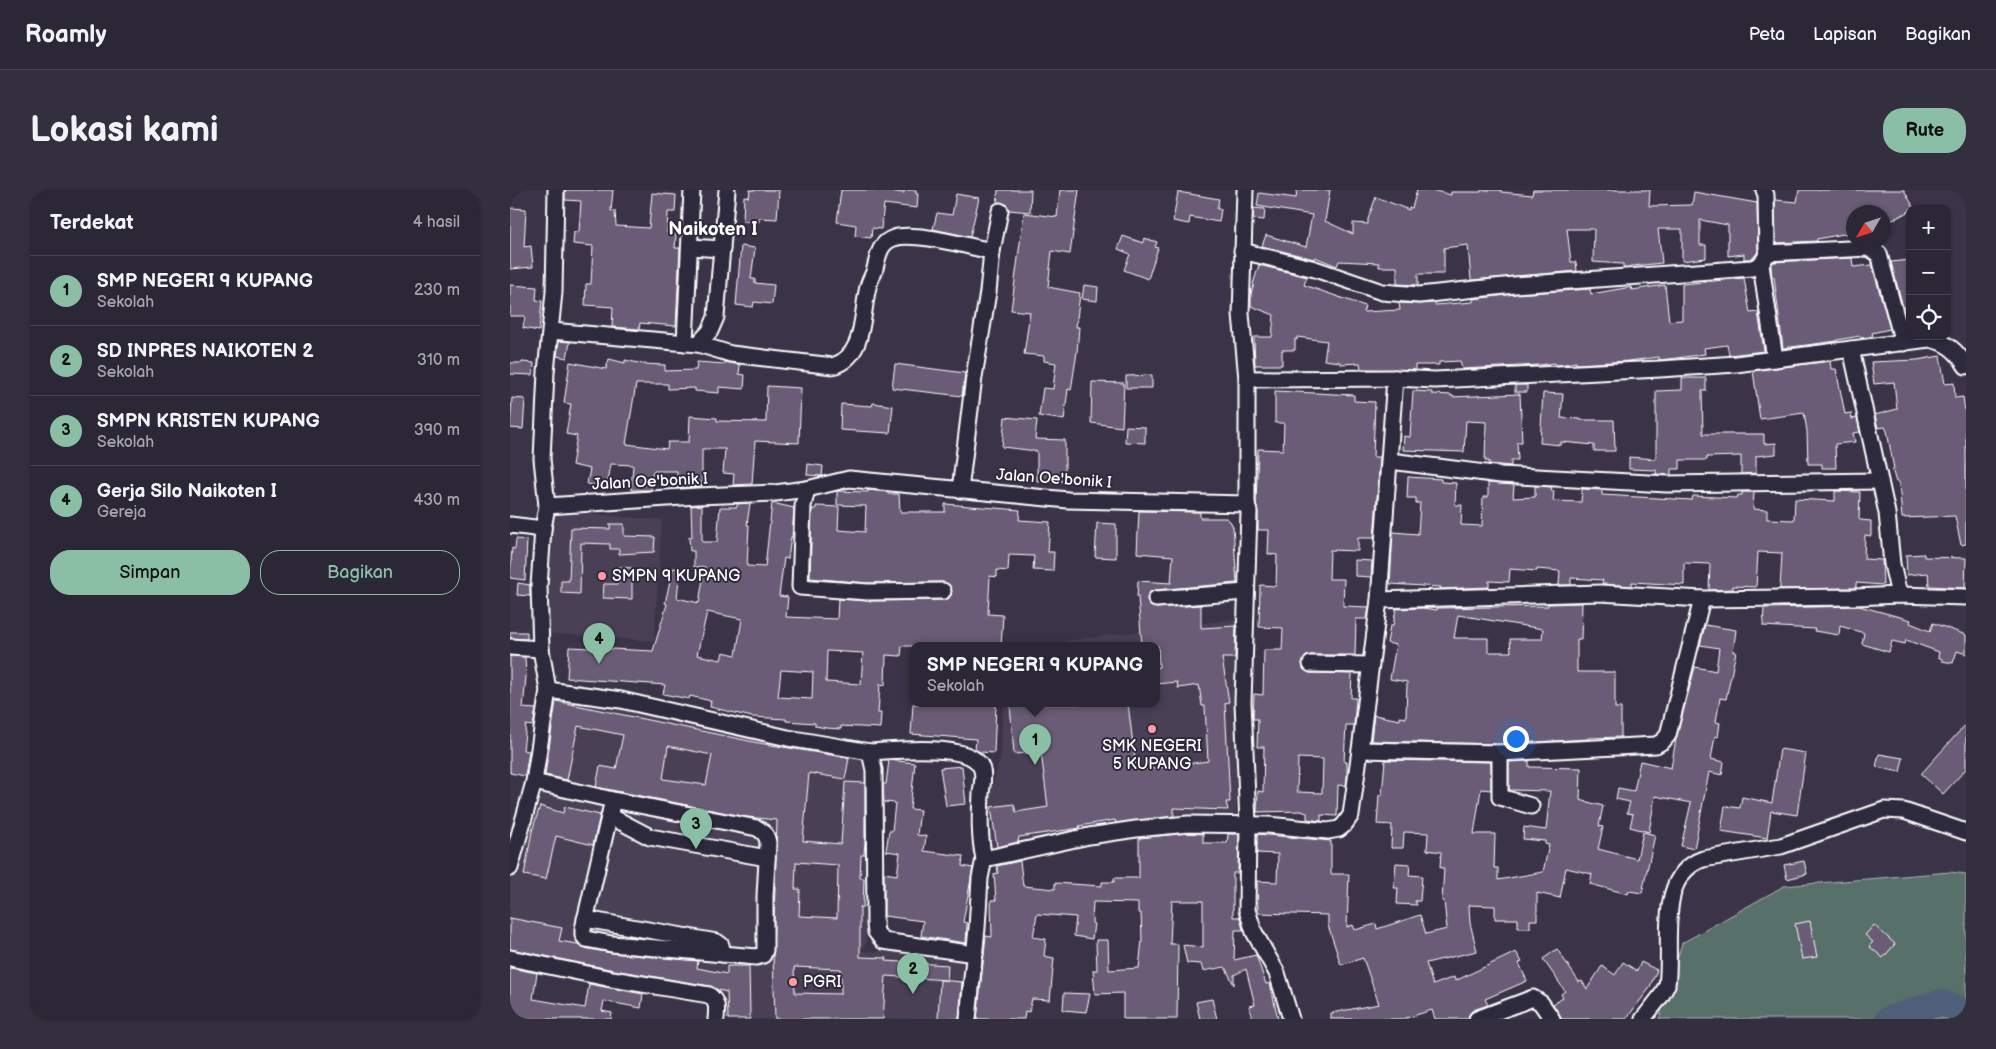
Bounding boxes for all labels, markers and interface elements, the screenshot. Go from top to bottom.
text: Roamly [25,20,106,49]
text: Peta [1749,24,1785,45]
text: Lapisan [1813,24,1877,45]
text: Bagikan [1905,24,1971,45]
button: Rute [1883,108,1966,153]
text: Lokasi kami [30,109,219,152]
north arrow [1846,205,1891,250]
map controls [1906,205,1951,340]
button: + [1906,205,1951,250]
text: Terdekat [50,210,134,235]
text: 4 hasil [413,213,460,232]
district label: Naikoten I [668,218,758,241]
button: − [1906,250,1951,295]
text: SMP NEGERI 9 KUPANG [97,270,313,293]
text: 1 [63,281,69,300]
text: 230 m [414,281,460,300]
text: Sekolah [97,293,154,312]
button: locate [1906,295,1951,340]
text: SD INPRES NAIKOTEN 2 [97,340,314,363]
text: 2 [61,351,71,370]
text: 310 m [417,351,460,370]
text: Sekolah [97,363,154,382]
text: SMPN KRISTEN KUPANG [97,410,320,433]
text: 3 [61,421,71,440]
text: 390 m [414,421,460,440]
text: Sekolah [97,433,154,452]
street label: Jalan Oe'bonik I [995,465,1113,493]
street label: Jalan Oe'bonik I [592,469,708,495]
text: Gerja Silo Naikoten I [97,480,277,503]
text: 4 [61,491,71,510]
text: 430 m [413,491,460,510]
text: Gereja [97,503,146,522]
button: Simpan [50,550,250,595]
button: Bagikan [260,550,460,595]
place label: SMPN 9 KUPANG [612,567,740,586]
marker: SMPN 9 KUPANG [596,570,608,582]
pin: 4 [583,623,615,664]
popup [910,642,1160,707]
text: SMP NEGERI 9 KUPANG [927,654,1143,677]
text: Sekolah [927,677,984,696]
marker: SMK NEGERI 5 KUPANG [1146,723,1158,735]
pin: 1 [1019,724,1051,765]
your location [1503,726,1529,752]
place label: SMK NEGERI 5 KUPANG [1102,737,1202,774]
pin: 3 [680,808,712,849]
pin: 2 [897,953,929,994]
place label: PGRI [803,973,841,992]
marker: PGRI [787,976,799,988]

